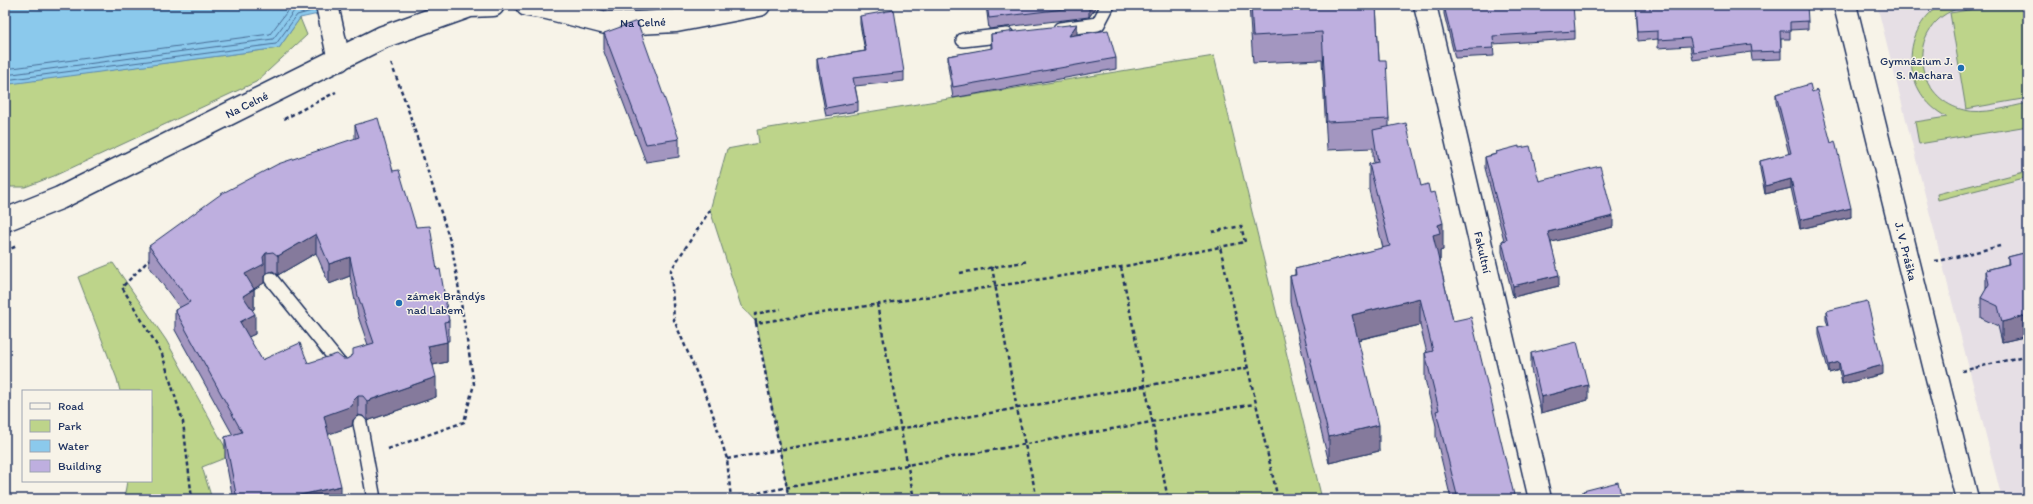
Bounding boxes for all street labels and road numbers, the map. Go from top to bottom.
street label: Na Celné [620,15,667,30]
street label: Na Celné [223,88,271,121]
street label: J. V. Práška [1892,221,1920,283]
street label: Fakultní [1471,230,1494,275]

